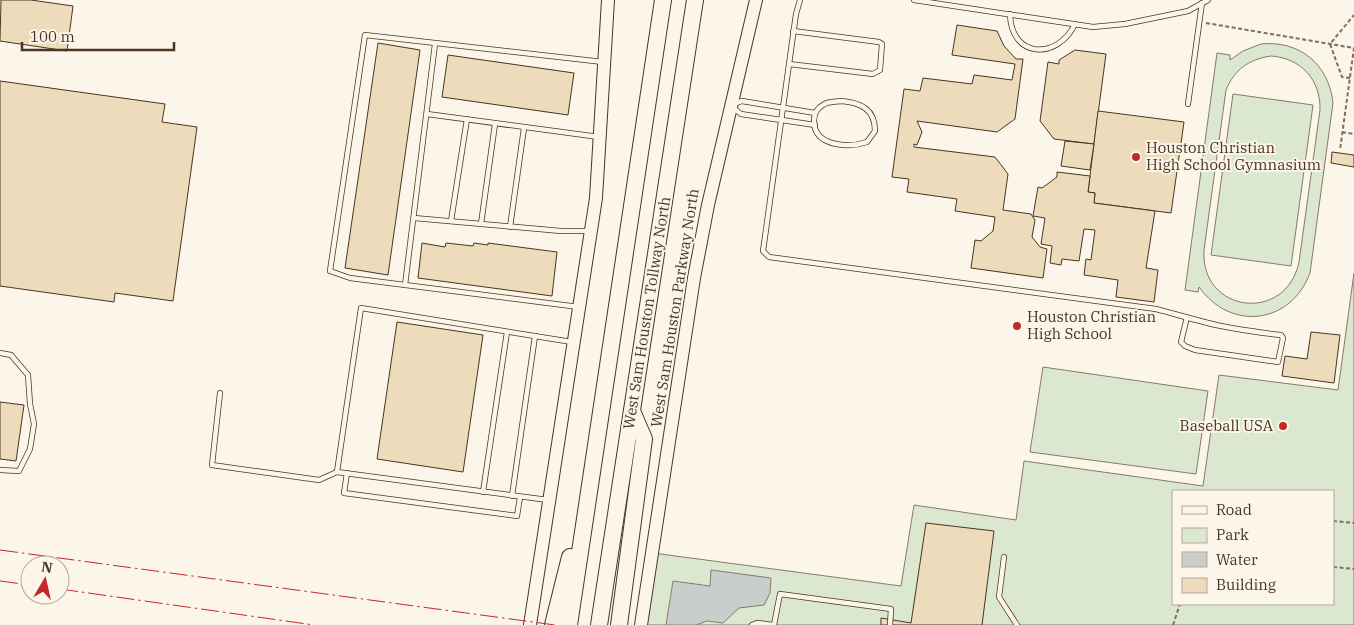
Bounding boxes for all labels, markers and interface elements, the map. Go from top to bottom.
scale bar [22,20,175,52]
text: 100 m [30,27,75,46]
place label: Houston Christian High School Gymnasium [1146,138,1321,174]
marker: Houston Christian High School Gymnasium [1130,151,1142,163]
street label: West Sam Houston Parkway North [646,187,703,429]
street label: West Sam Houston Tollway North [619,195,674,431]
place label: Houston Christian High School [1027,307,1156,343]
marker: Houston Christian High School [1011,320,1023,332]
place label: Baseball USA [1180,416,1274,435]
marker: Baseball USA [1277,420,1289,432]
legend [1172,490,1334,605]
text: Road [1216,500,1252,519]
text: Park [1216,525,1249,544]
text: Water [1216,550,1258,569]
north arrow [20,555,70,605]
text: N [40,557,54,577]
text: Building [1216,575,1276,594]

